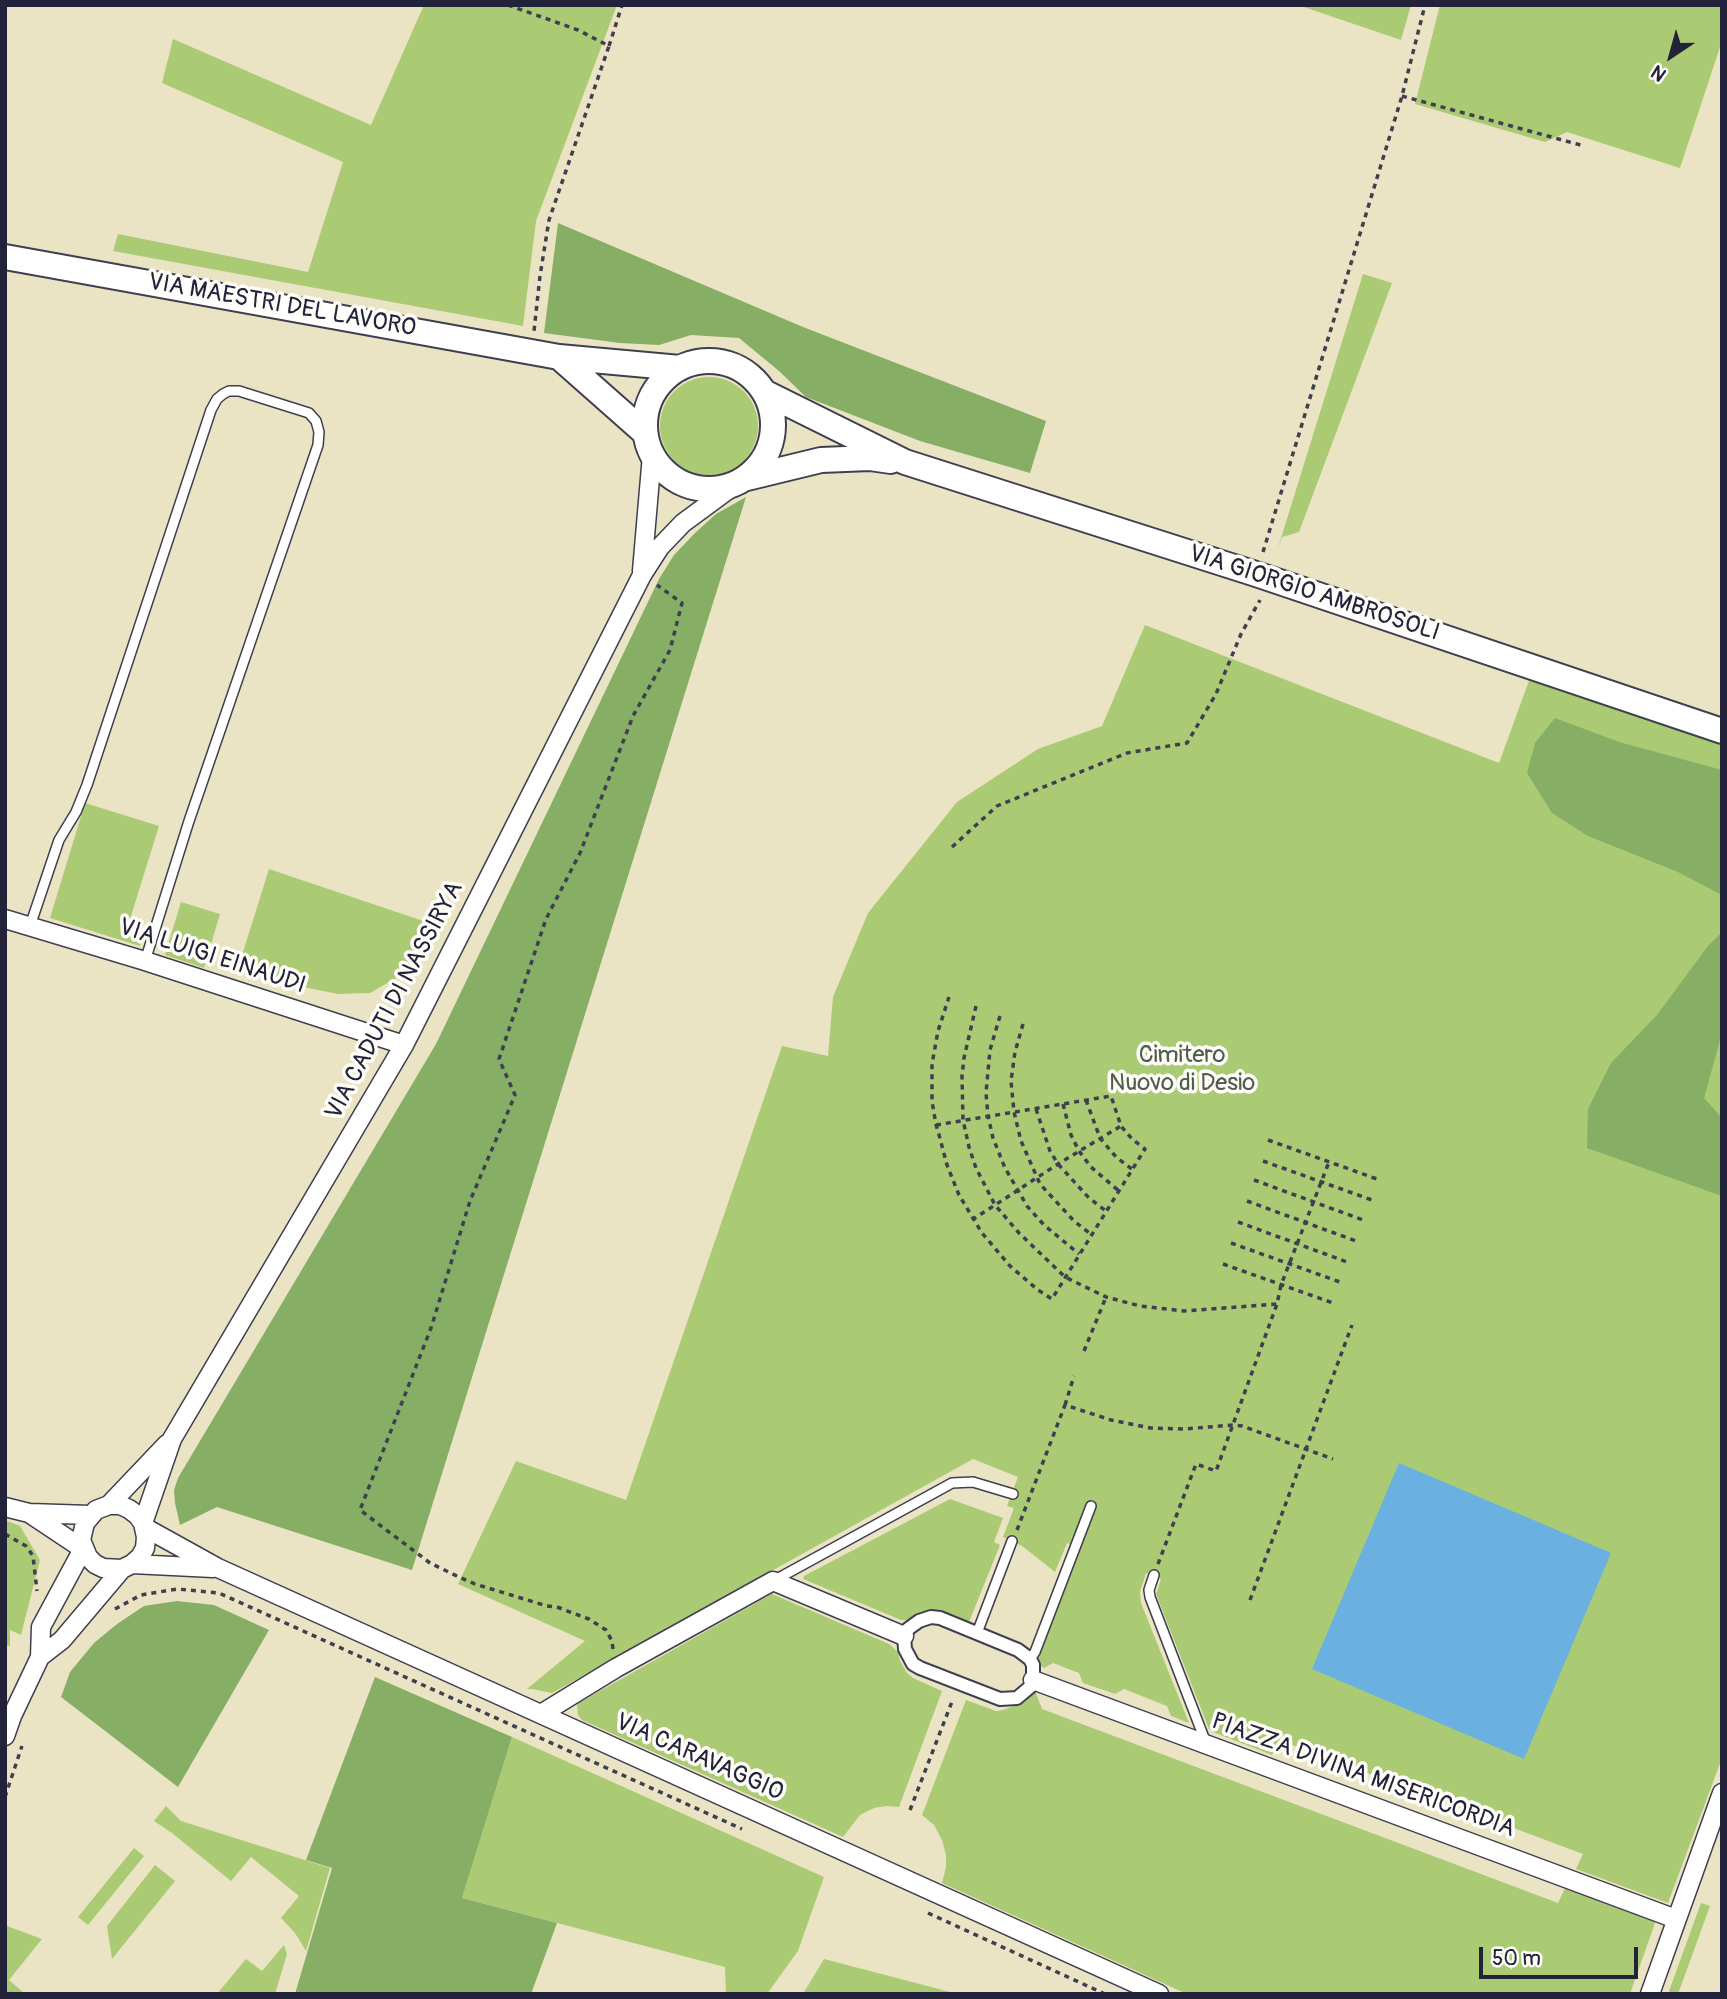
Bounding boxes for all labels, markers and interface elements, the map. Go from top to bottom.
north arrow [1636,21,1706,91]
text: N [1646,60,1671,86]
street label: VIA MAESTRI DEL LAVORO [146,268,418,344]
street label: VIA GIORGIO AMBROSOLI [1185,540,1443,648]
street label: VIA CADUTI DI NASSIRYA [320,877,470,1125]
street label: VIA LUIGI EINAUDI [115,913,309,1001]
park label: Cimitero Nuovo di Desio [1109,1042,1255,1098]
street label: VIA CARAVAGGIO [611,1708,787,1808]
street label: PIAZZA DIVINA MISERICORDIA [1207,1708,1519,1844]
scale bar [1482,1932,1641,1976]
text: 50 m [1492,1945,1541,1972]

